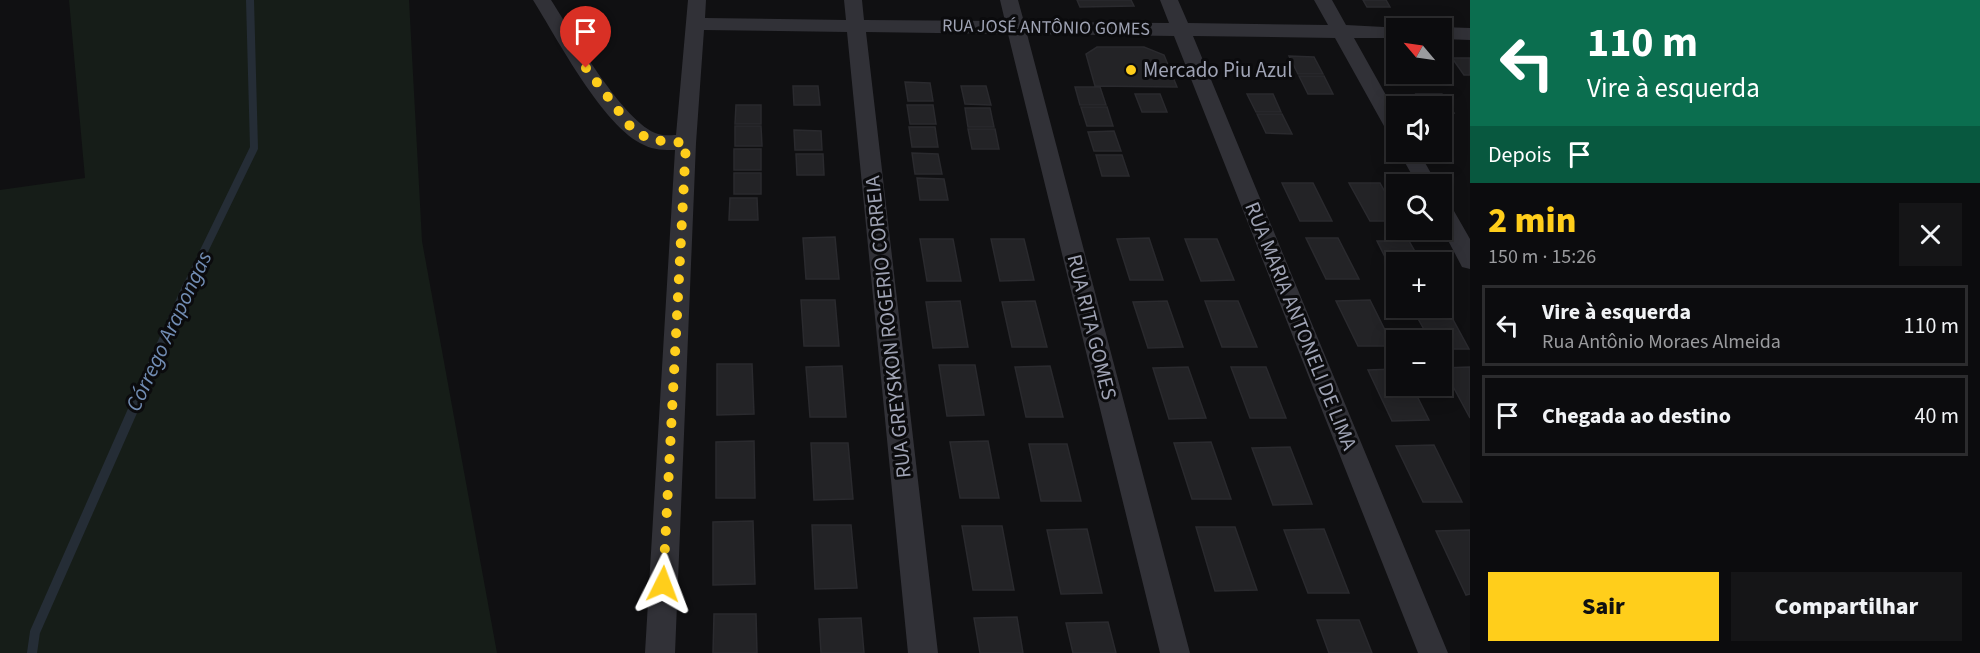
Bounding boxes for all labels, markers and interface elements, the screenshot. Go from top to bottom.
pin [560,6,611,68]
street label: RUA JOSÉ ANTÔNIO GOMES [942,13,1150,42]
text: 110 m [1587,13,1698,73]
icon: arrive [569,15,602,48]
north arrow [1386,18,1452,84]
map controls [1386,18,1452,396]
icon: left [1488,24,1566,102]
place label: Mercado Piu Azul [1143,55,1293,85]
marker: Mercado Piu Azul [1124,63,1138,77]
text: Vire à esquerda [1587,69,1760,108]
button: sound [1386,96,1452,162]
icon: arrive [1563,138,1596,171]
text: Depois [1488,139,1551,171]
street label: RUA GREYSKON ROGERIO CORREIA [857,174,919,480]
button: search [1386,174,1452,240]
text: 2 min [1488,195,1576,246]
street label: RUA MARIA ANTONELI DE LIMA [1237,197,1365,455]
button: close [1899,203,1962,266]
text: 150 m · 15:26 [1488,243,1596,271]
water label: Córrego Arapongas [118,246,220,417]
street label: RUA RITA GOMES [1059,251,1125,403]
button: + [1386,252,1452,318]
text: Vire à esquerda [1542,296,1691,328]
icon: left [1491,309,1524,342]
text: 110 m [1904,310,1959,342]
text: Rua Antônio Moraes Almeida [1542,328,1781,356]
button: − [1386,330,1452,396]
icon: arrive [1491,399,1524,432]
text: Chegada ao destino [1542,400,1731,432]
text: 40 m [1914,400,1959,432]
position arrow [631,552,695,616]
button: Sair [1488,572,1719,641]
button: Compartilhar [1731,572,1962,641]

